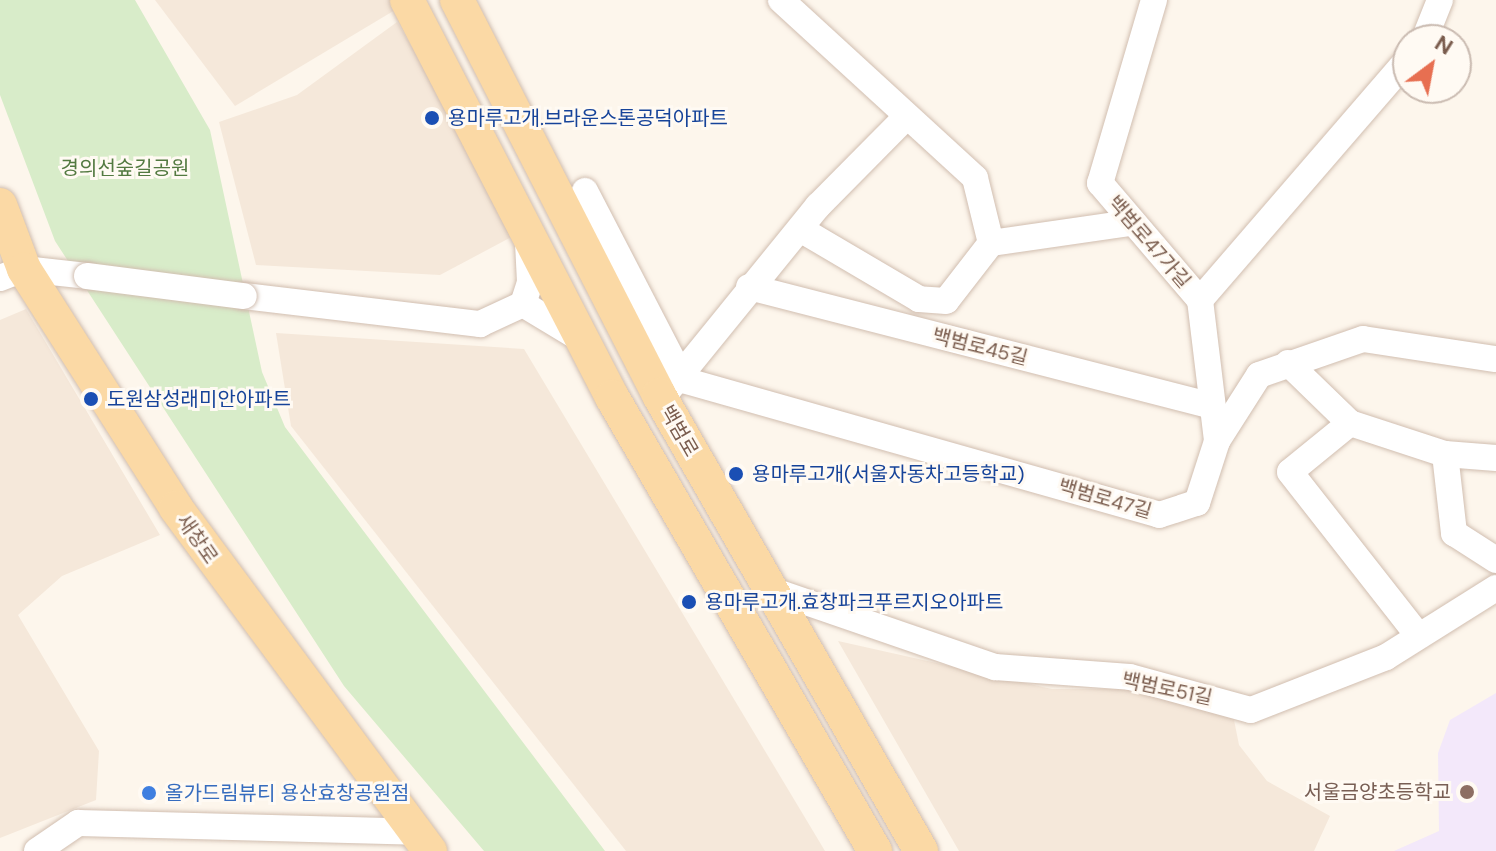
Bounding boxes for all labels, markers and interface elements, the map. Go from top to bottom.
north arrow [1392,24,1472,104]
text: N [1429,28,1458,61]
place label: 용마루고개.브라운스톤공덕아파트 [448,106,728,130]
marker: 용마루고개.브라운스톤공덕아파트 [423,109,441,127]
park label: 경의선숲길공원 [61,156,189,180]
street label: 백범로47가길 [1102,191,1196,293]
street label: 백범로45길 [930,324,1030,370]
place label: 도원삼성래미안아파트 [107,387,291,411]
marker: 도원삼성래미안아파트 [82,390,100,408]
street label: 백범로 [655,401,703,461]
place label: 용마루고개(서울자동차고등학교) [752,462,1025,486]
marker: 용마루고개(서울자동차고등학교) [727,465,745,483]
street label: 백범로47길 [1055,474,1155,524]
street label: 새창로 [171,510,223,568]
place label: 용마루고개.효창파크푸르지오아파트 [705,590,1003,614]
marker: 용마루고개.효창파크푸르지오아파트 [680,593,698,611]
street label: 백범로51길 [1119,668,1215,710]
place label: 서울금양초등학교 [1304,780,1451,804]
place label: 올가드림뷰티 용산효창공원점 [165,781,410,805]
marker: 서울금양초등학교 [1458,783,1476,801]
marker: 올가드림뷰티 용산효창공원점 [140,784,158,802]

